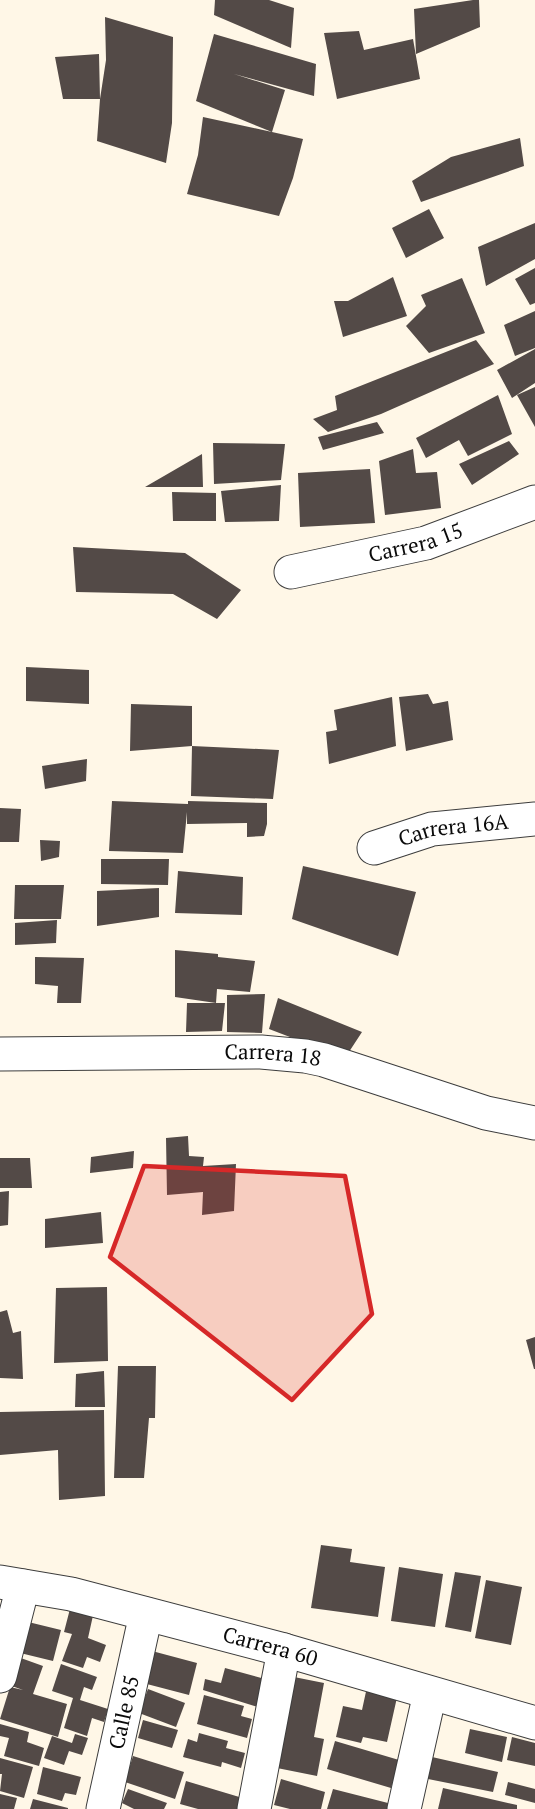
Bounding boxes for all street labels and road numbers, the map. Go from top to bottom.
street label: Carrera 15 [366,515,467,568]
street label: Carrera 16A [394,807,510,852]
street label: Carrera 18 [224,1037,324,1072]
street label: Carrera 60 [220,1620,321,1672]
street label: Calle 85 [102,1673,145,1752]

